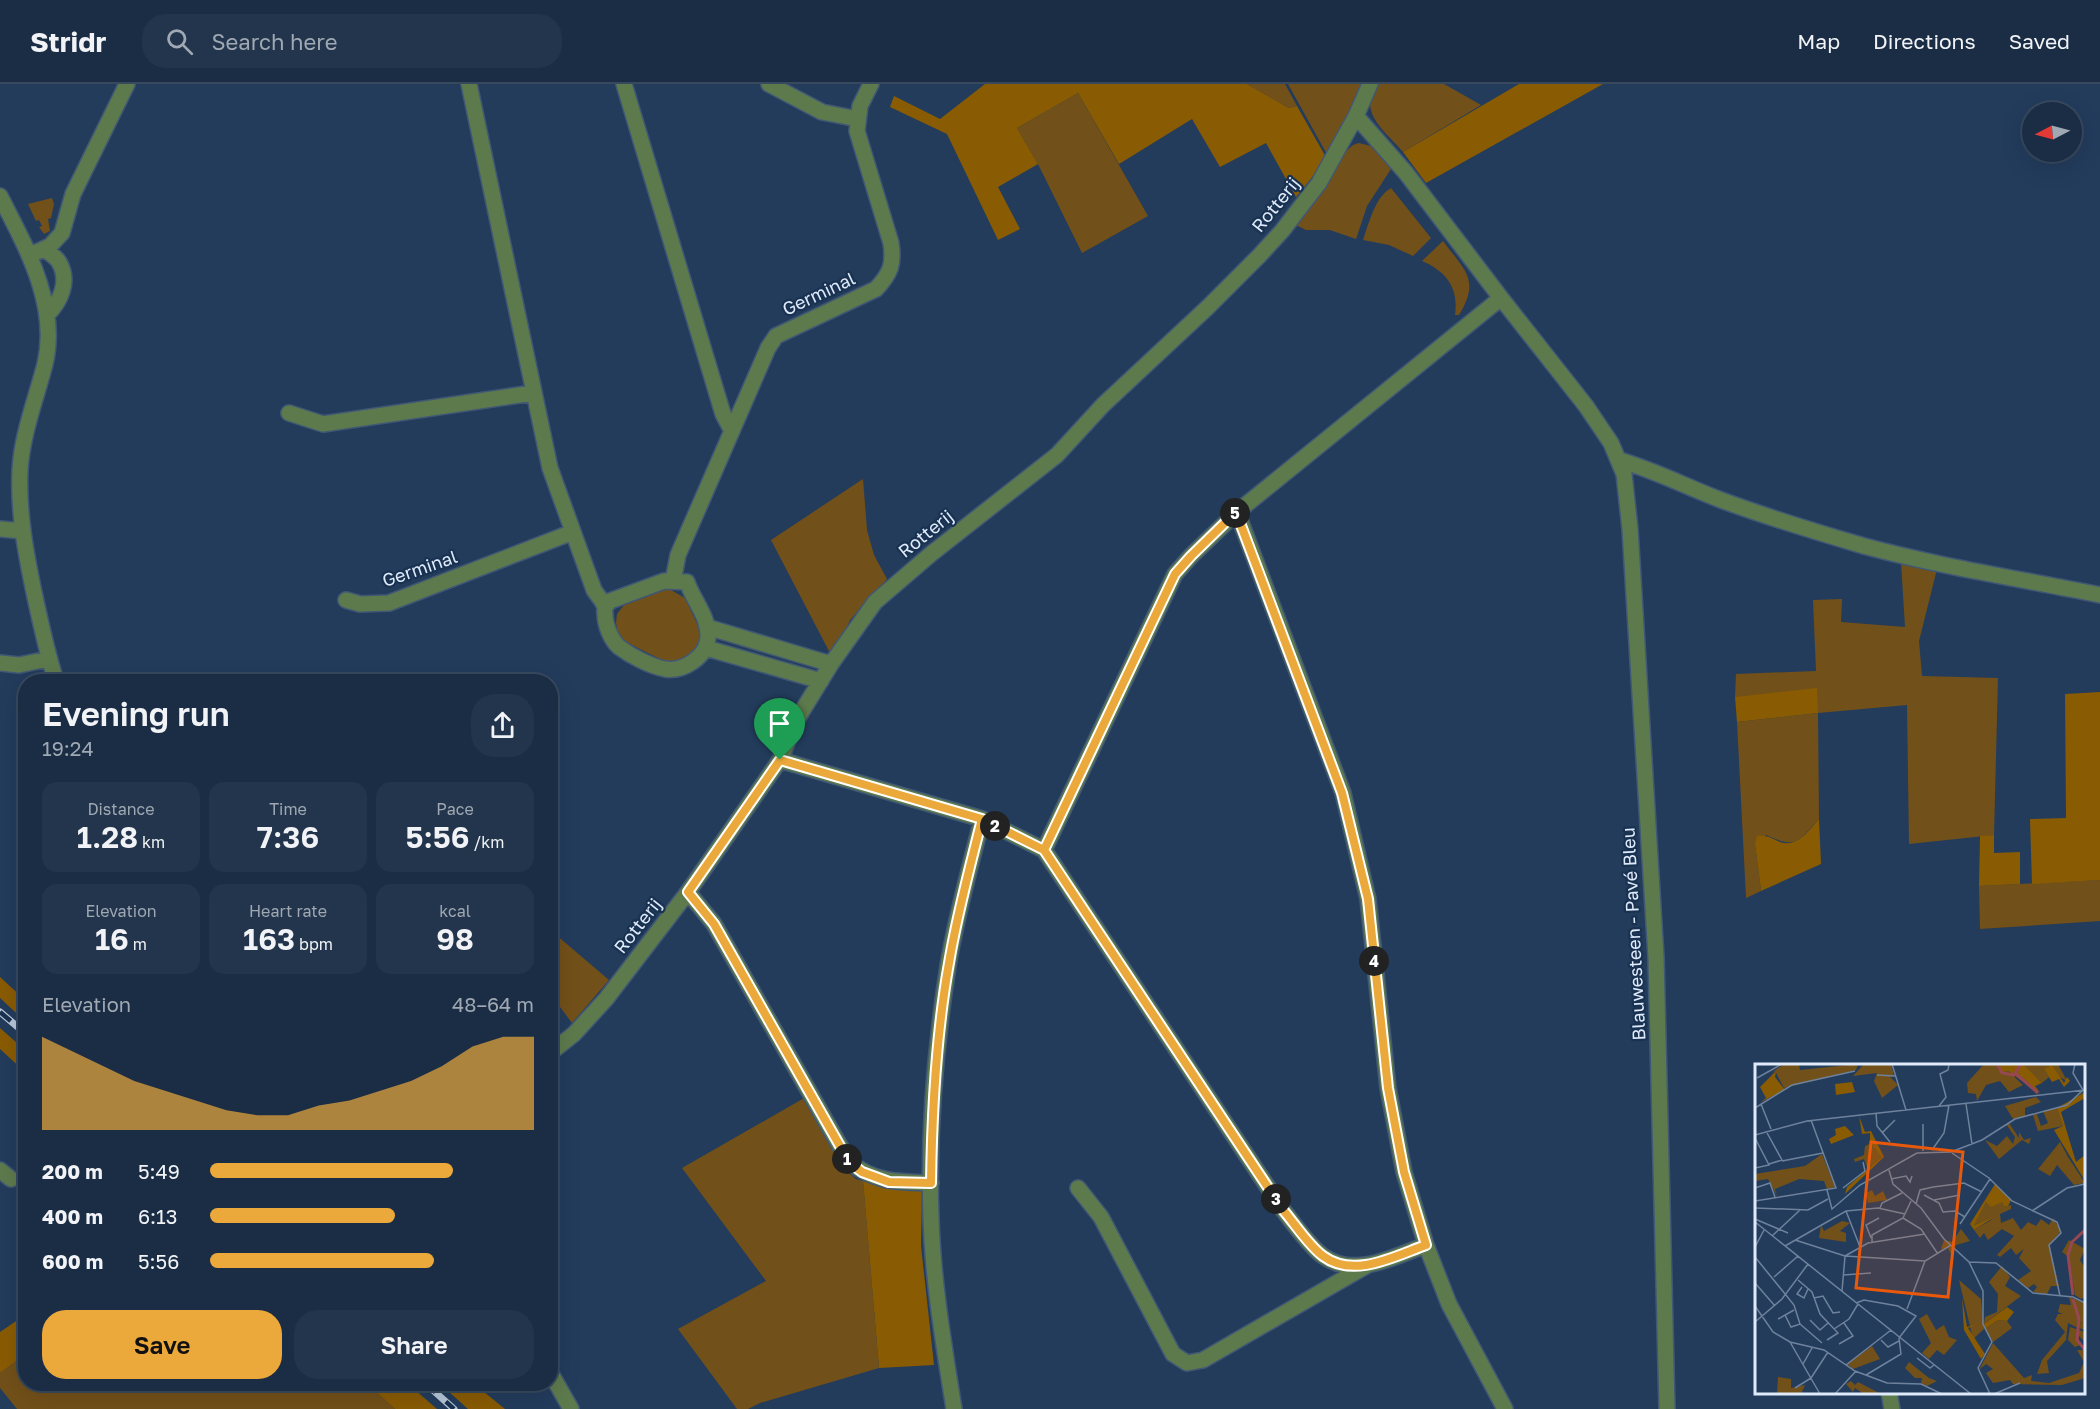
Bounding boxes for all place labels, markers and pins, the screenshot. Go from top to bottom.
pin: 5 [1220,498,1250,528]
pin [754,698,805,760]
pin: 2 [980,811,1010,841]
pin: 4 [1359,946,1389,976]
pin: 1 [832,1144,862,1174]
pin: 3 [1261,1184,1291,1214]

